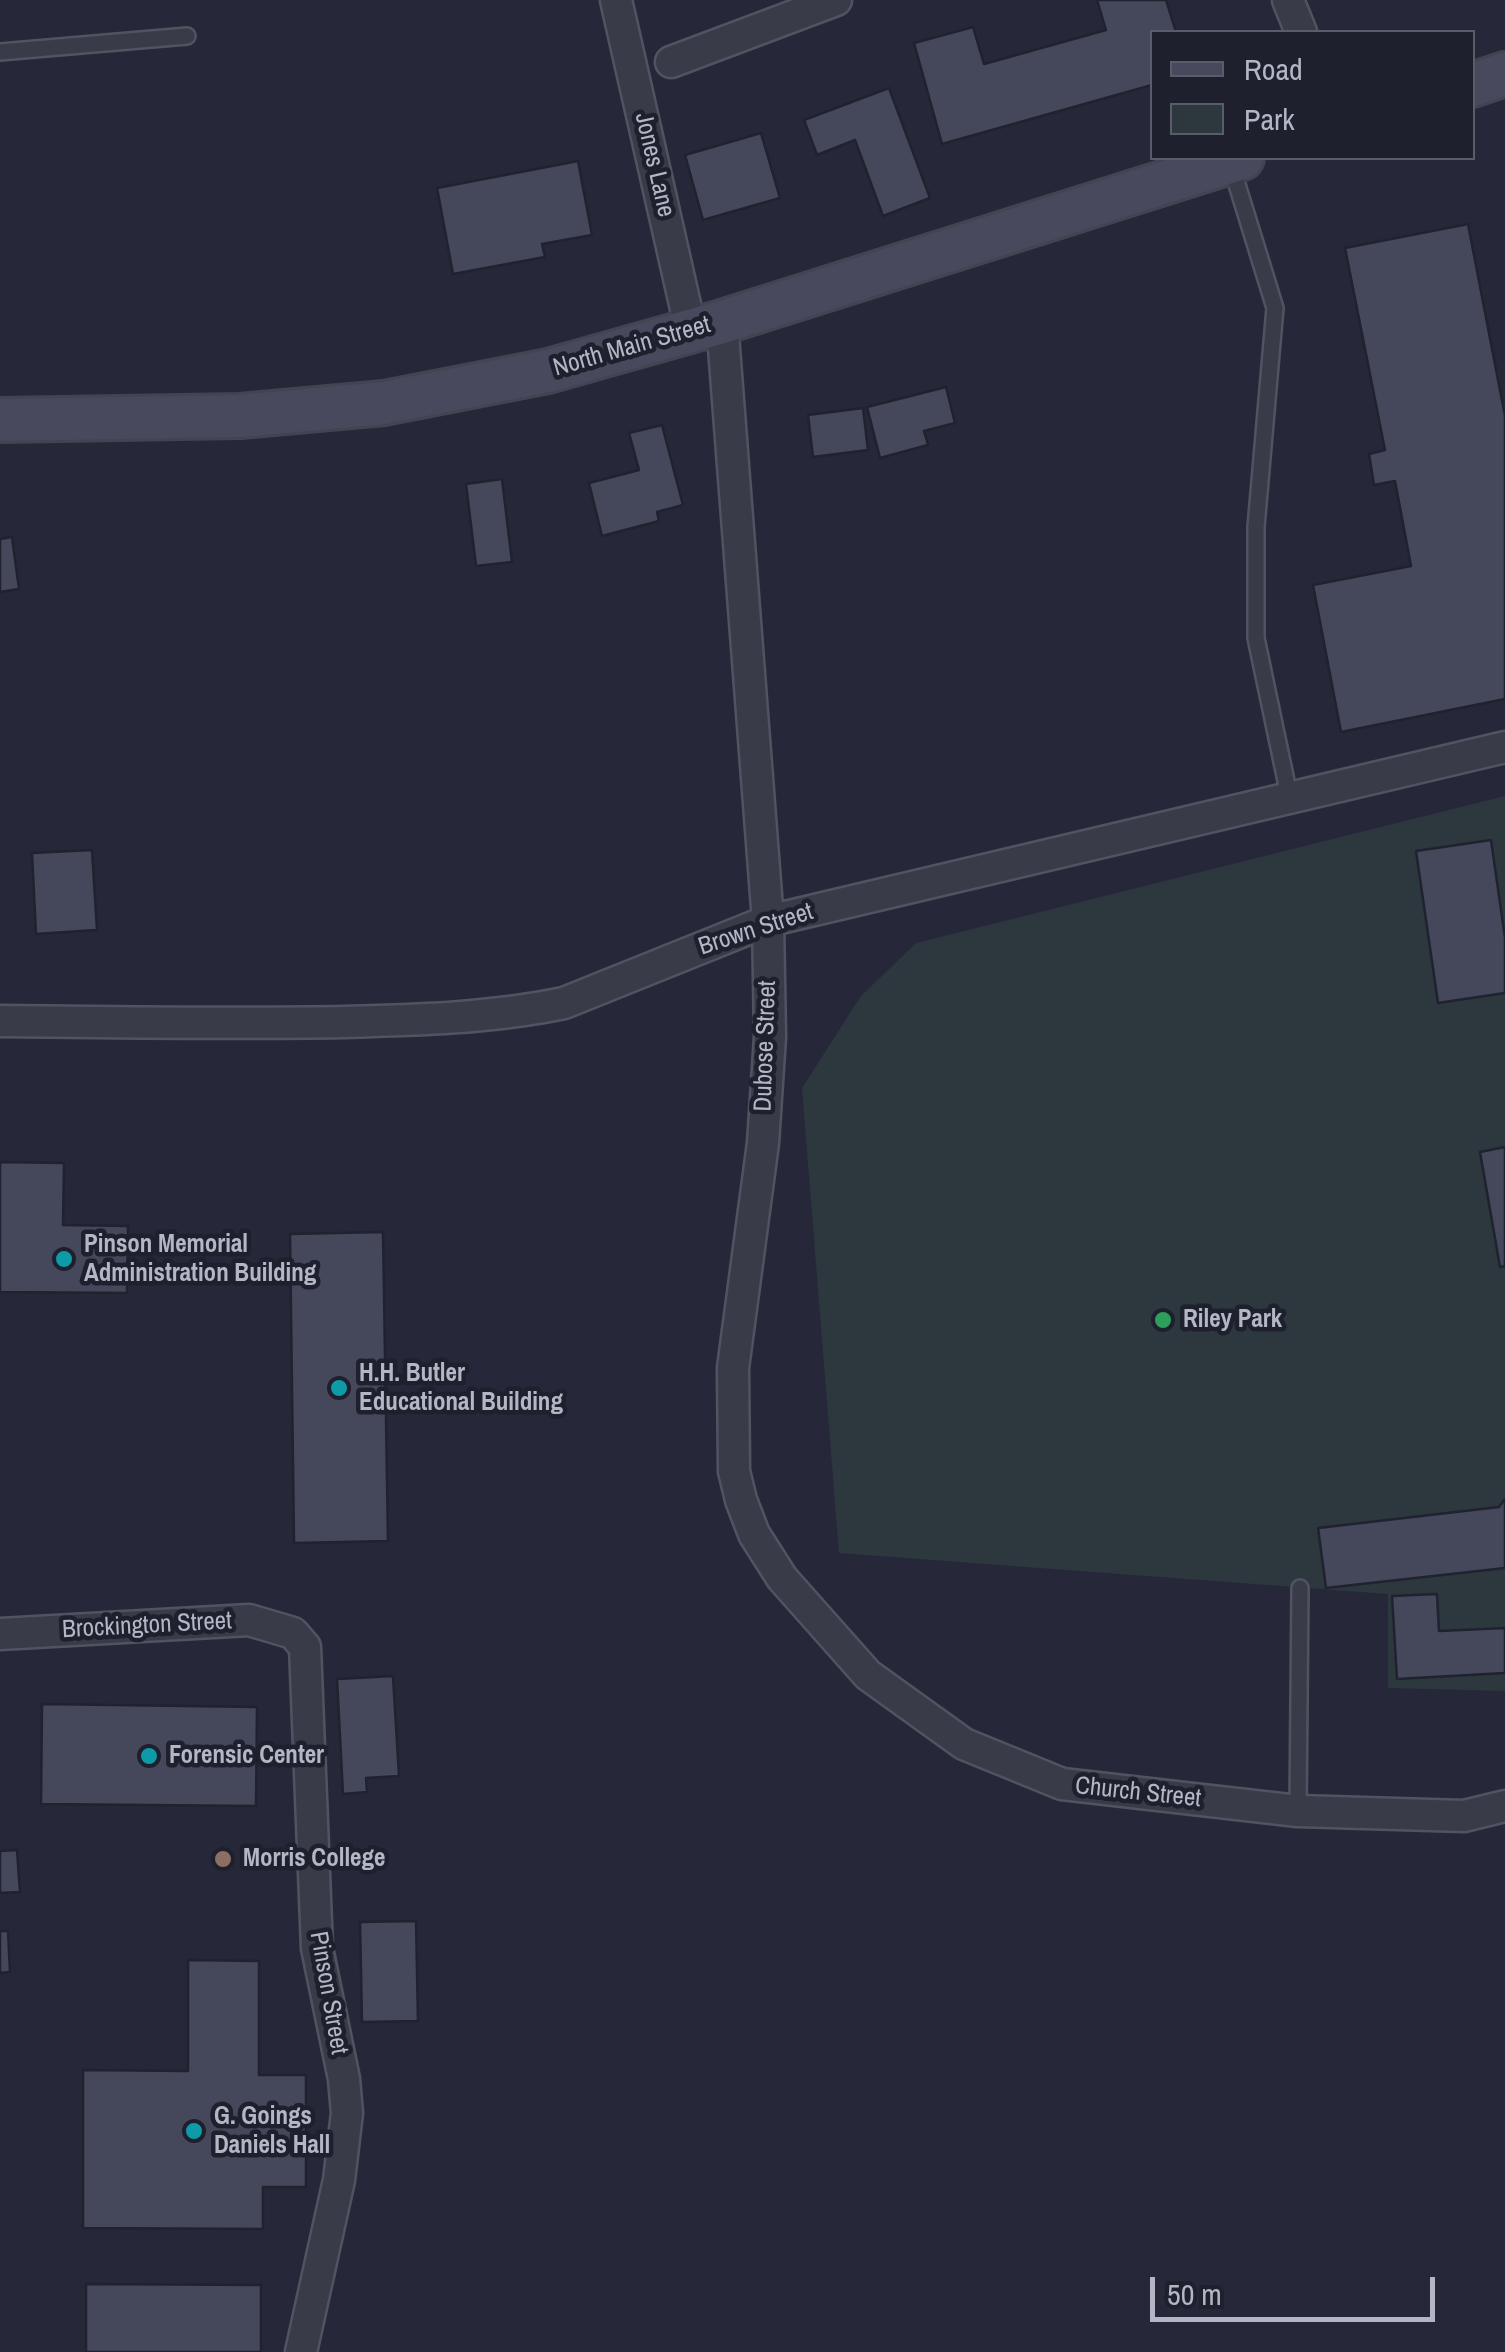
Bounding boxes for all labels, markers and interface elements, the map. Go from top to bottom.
legend [1150,30,1475,160]
text: Road [1244,49,1303,89]
text: Park [1244,99,1295,139]
street label: Jones Lane [627,110,681,220]
street label: North Main Street [550,310,714,384]
street label: Brown Street [695,897,817,963]
street label: Dubose Street [749,980,783,1112]
place label: Pinson Memorial Administration Building [84,1230,316,1289]
marker: Pinson Memorial Administration Building [53,1248,75,1270]
place label: Riley Park [1183,1305,1282,1335]
marker: Riley Park [1152,1309,1174,1331]
place label: H.H. Butler Educational Building [359,1359,563,1418]
marker: H.H. Butler Educational Building [328,1377,350,1399]
street label: Brockington Street [61,1607,233,1645]
place label: Forensic Center [169,1741,324,1771]
marker: Forensic Center [138,1745,160,1767]
street label: Church Street [1074,1771,1202,1815]
place label: Morris College [243,1844,385,1874]
marker: Morris College [212,1848,234,1870]
street label: Pinson Street [302,1929,354,2057]
place label: G. Goings Daniels Hall [214,2102,330,2161]
marker: G. Goings Daniels Hall [183,2120,205,2142]
scale bar [1155,2257,1440,2319]
text: 50 m [1167,2274,1222,2314]

